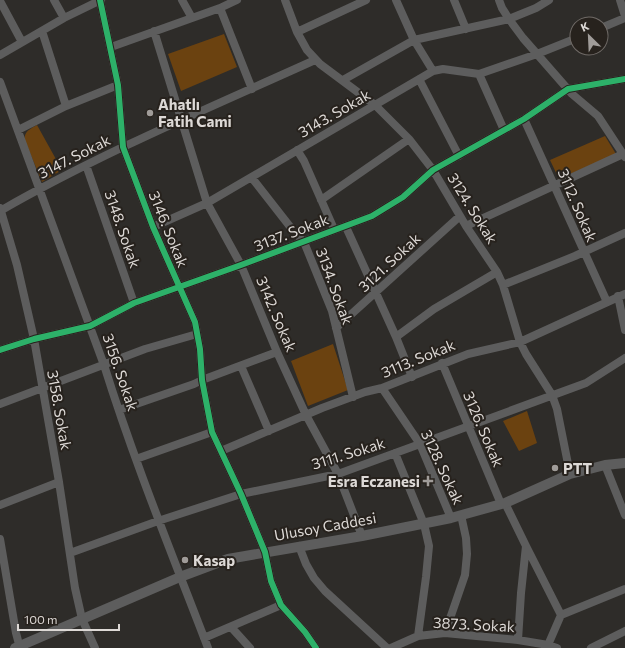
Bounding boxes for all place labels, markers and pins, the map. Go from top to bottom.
place label: Ahatlı Fatih Cami [158,95,232,130]
marker: Ahatlı Fatih Cami [145,108,155,118]
place label: PTT [563,459,592,477]
marker: PTT [550,463,560,473]
place label: Esra Eczanesi [328,472,420,490]
marker: Esra Eczanesi [423,476,433,486]
place label: Kasap [193,551,235,569]
marker: Kasap [180,555,190,565]

